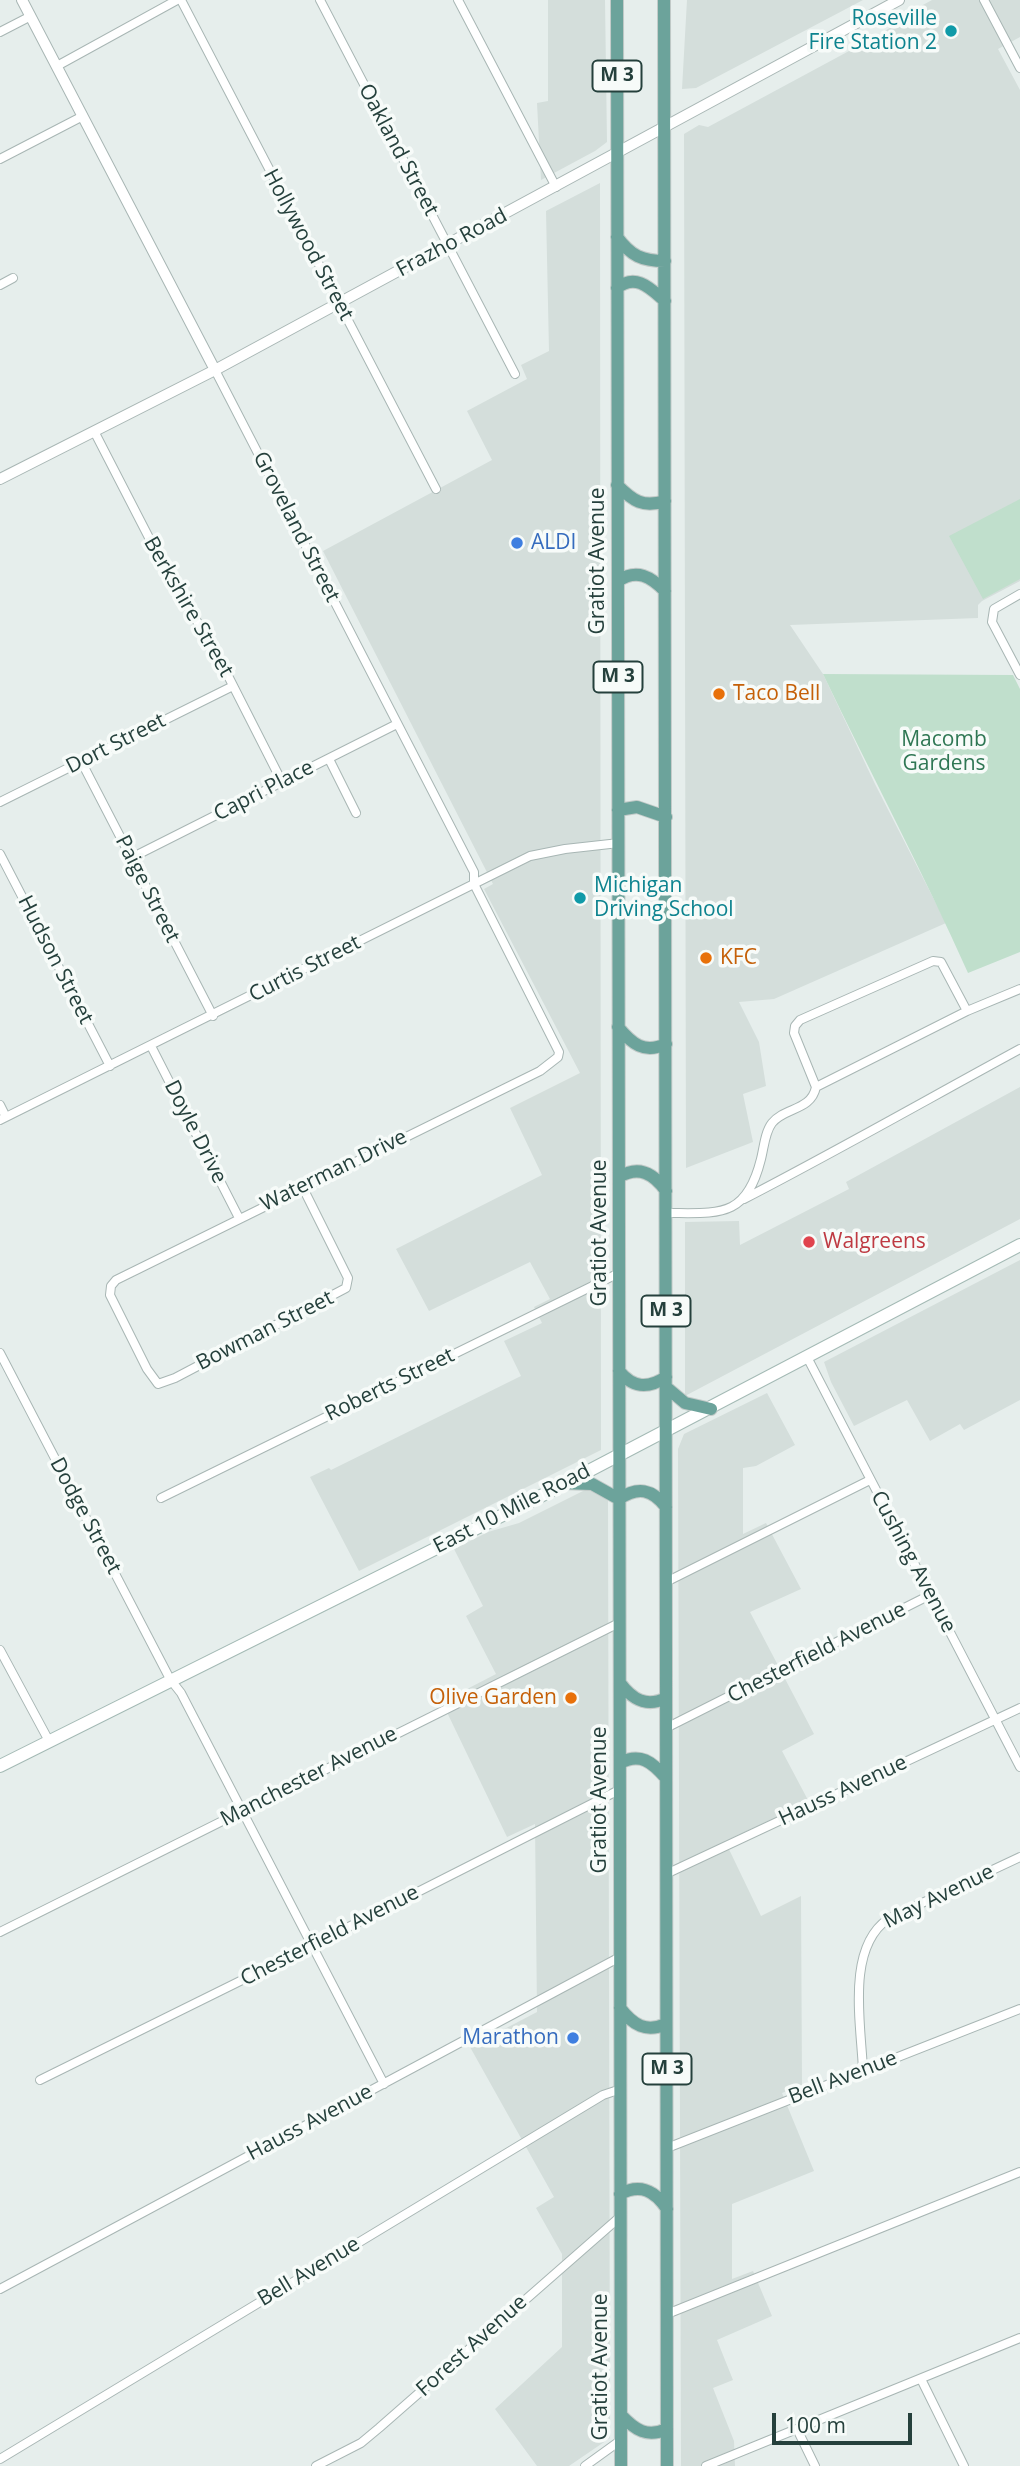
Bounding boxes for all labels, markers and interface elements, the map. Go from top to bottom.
place label: Roseville Fire Station 2 [809,6,937,56]
marker: Roseville Fire Station 2 [943,23,959,39]
road number: M 3 [592,60,642,92]
street label: Oakland Street [353,80,443,220]
street label: Hollywood Street [258,165,358,325]
street label: Frazho Road [392,203,512,283]
street label: Groveland Street [247,448,345,606]
street label: Gratiot Avenue [585,488,611,634]
place label: ALDI [531,530,576,556]
street label: Berkshire Street [138,532,238,682]
marker: ALDI [509,535,525,551]
road number: M 3 [594,662,642,692]
place label: Taco Bell [733,681,820,707]
marker: Taco Bell [711,686,727,702]
street label: Dort Street [62,708,170,780]
park label: Macomb Gardens [901,727,987,777]
street label: Capri Place [210,755,318,827]
street label: Paige Street [109,831,185,947]
place label: Michigan Driving School [594,873,734,923]
marker: Michigan Driving School [572,890,588,906]
street label: Hudson Street [12,892,98,1028]
street label: Curtis Street [245,930,365,1008]
place label: KFC [720,945,757,971]
marker: KFC [698,950,714,966]
street label: Doyle Drive [158,1076,232,1188]
street label: Waterman Drive [257,1125,411,1217]
street label: Gratiot Avenue [587,1160,613,1306]
place label: Walgreens [823,1229,926,1255]
marker: Walgreens [801,1234,817,1250]
street label: Bowman Street [192,1286,338,1376]
road number: M 3 [642,1296,690,1326]
street label: Roberts Street [321,1343,459,1427]
street label: Dodge Street [44,1454,126,1578]
street label: East 10 Mile Road [429,1459,595,1559]
street label: Cushing Avenue [865,1487,961,1637]
street label: Chesterfield Avenue [724,1597,910,1709]
place label: Olive Garden [429,1685,557,1711]
marker: Olive Garden [563,1690,579,1706]
street label: Manchester Avenue [217,1722,401,1832]
street label: Gratiot Avenue [587,1727,613,1873]
street label: Hauss Avenue [775,1750,911,1832]
street label: May Avenue [880,1859,998,1935]
street label: Chesterfield Avenue [237,1880,423,1992]
place label: Marathon [462,2025,559,2051]
marker: Marathon [565,2030,581,2046]
street label: Bell Avenue [785,2046,901,2110]
road number: M 3 [642,2054,692,2084]
street label: Hauss Avenue [243,2079,377,2167]
street label: Bell Avenue [253,2232,365,2312]
street label: Forest Avenue [412,2290,532,2402]
street label: Gratiot Avenue [588,2294,614,2440]
scale bar [775,2400,915,2444]
text: 100 m [785,2411,846,2439]

